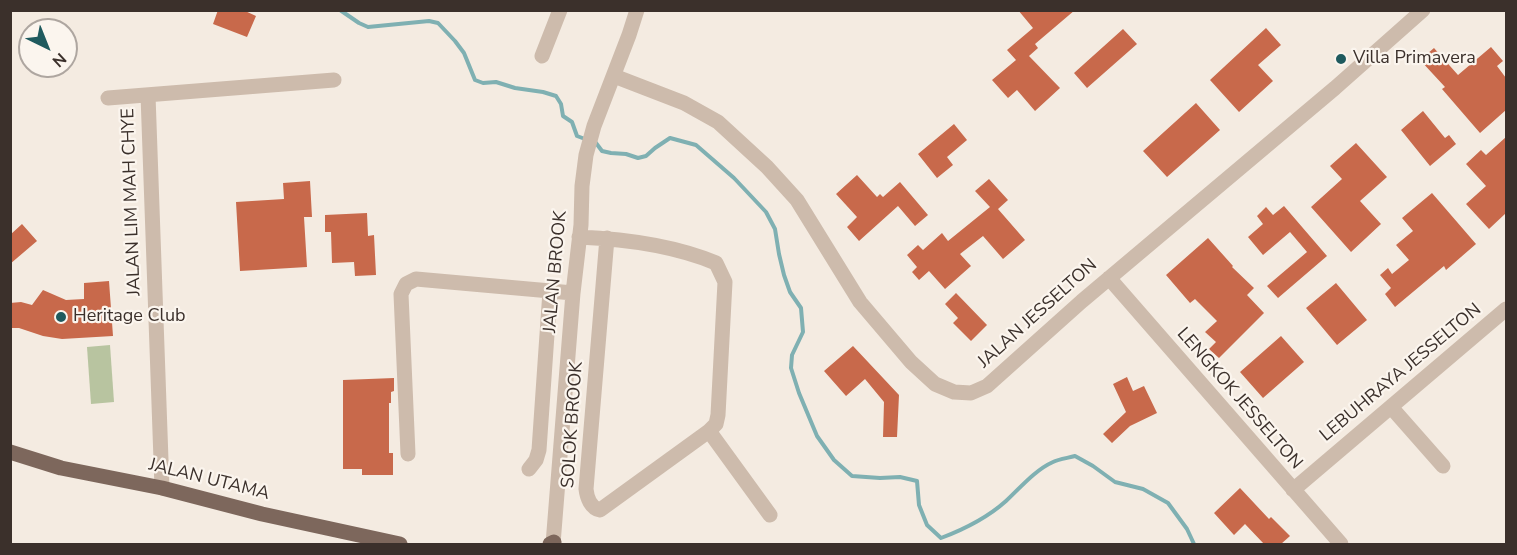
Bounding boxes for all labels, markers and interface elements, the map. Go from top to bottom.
north arrow [18,18,78,78]
text: N [47,48,71,72]
place label: Villa Primavera [1353,48,1476,70]
marker: Villa Primavera [1334,52,1348,66]
street label: JALAN LIM MAH CHYE [118,108,146,296]
street label: JALAN BROOK [540,210,572,334]
street label: JALAN JESSELTON [974,255,1102,373]
street label: LEBUHRAYA JESSELTON [1316,299,1486,447]
place label: Heritage Club [73,306,186,328]
marker: Heritage Club [54,310,68,324]
street label: LENGKOK JESSELTON [1172,324,1306,474]
street label: SOLOK BROOK [558,361,588,489]
street label: JALAN UTAMA [146,455,272,505]

